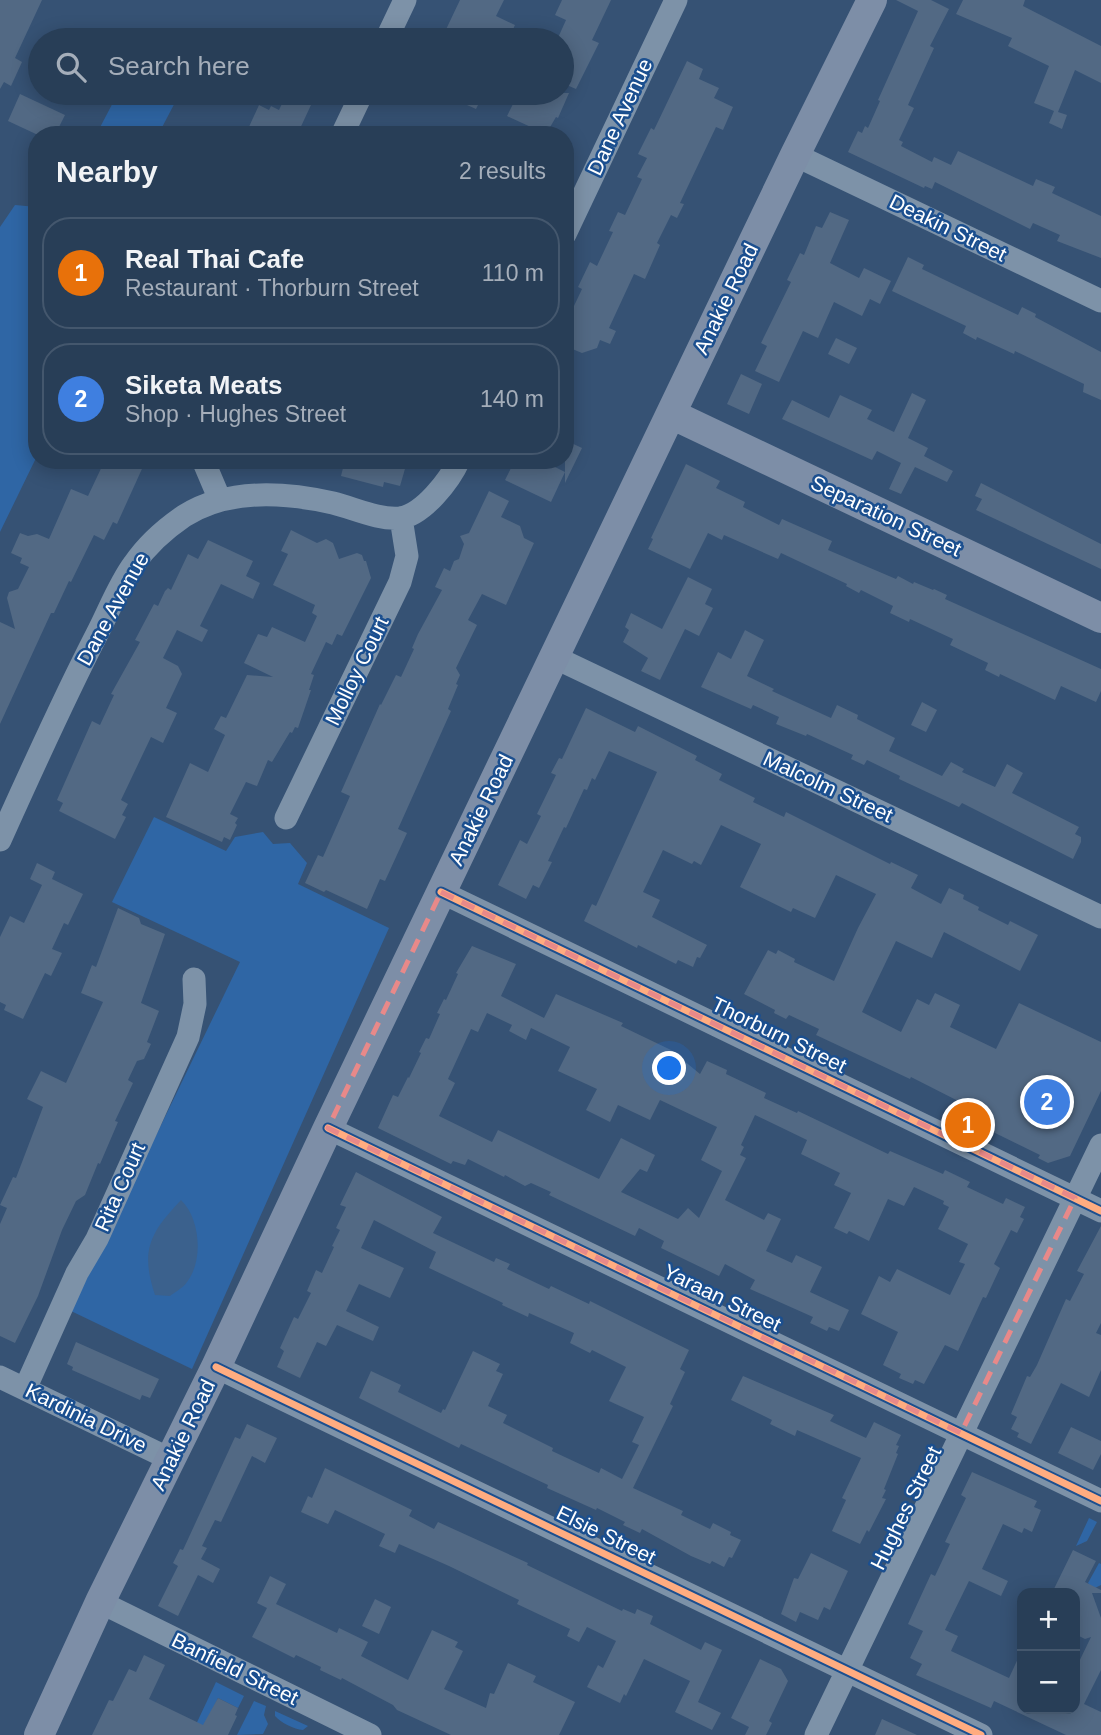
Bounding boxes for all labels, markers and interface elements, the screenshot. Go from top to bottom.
search box [28,28,574,105]
icon: search [52,48,90,86]
text: Search here [108,51,250,81]
street label: Dane Avenue [583,55,657,179]
text: Nearby [56,155,158,188]
text: 2 results [459,158,546,184]
street label: Deakin Street [886,189,1011,266]
street label: Anakie Road [689,240,762,358]
text: Real Thai Cafe [125,244,304,274]
text: 1 [75,260,87,286]
text: 110 m [482,260,544,286]
text: Restaurant · Thorburn Street [125,275,419,301]
text: Siketa Meats [125,370,283,400]
text: 2 [75,386,87,412]
text: 140 m [480,386,544,412]
text: Shop · Hughes Street [125,401,346,427]
street label: Separation Street [807,471,965,561]
street label: Dane Avenue [72,548,153,669]
street label: Molloy Court [320,613,393,729]
street label: Malcolm Street [760,747,897,827]
street label: Anakie Road [444,751,517,869]
street label: Thorburn Street [708,992,850,1077]
your location [652,1051,686,1085]
pin: 2 [1024,1076,1070,1128]
pin: 1 [945,1099,991,1151]
street label: Rita Court [90,1139,149,1235]
street label: Yaraan Street [660,1259,785,1336]
street label: Anakie Road [146,1376,219,1494]
street label: Kardinia Drive [22,1378,151,1457]
street label: Hughes Street [866,1442,945,1573]
street label: Elsie Street [553,1501,660,1568]
map controls [1017,1588,1080,1714]
button: + [1017,1588,1080,1651]
street label: Banfield Street [168,1628,302,1709]
button: − [1017,1651,1080,1714]

